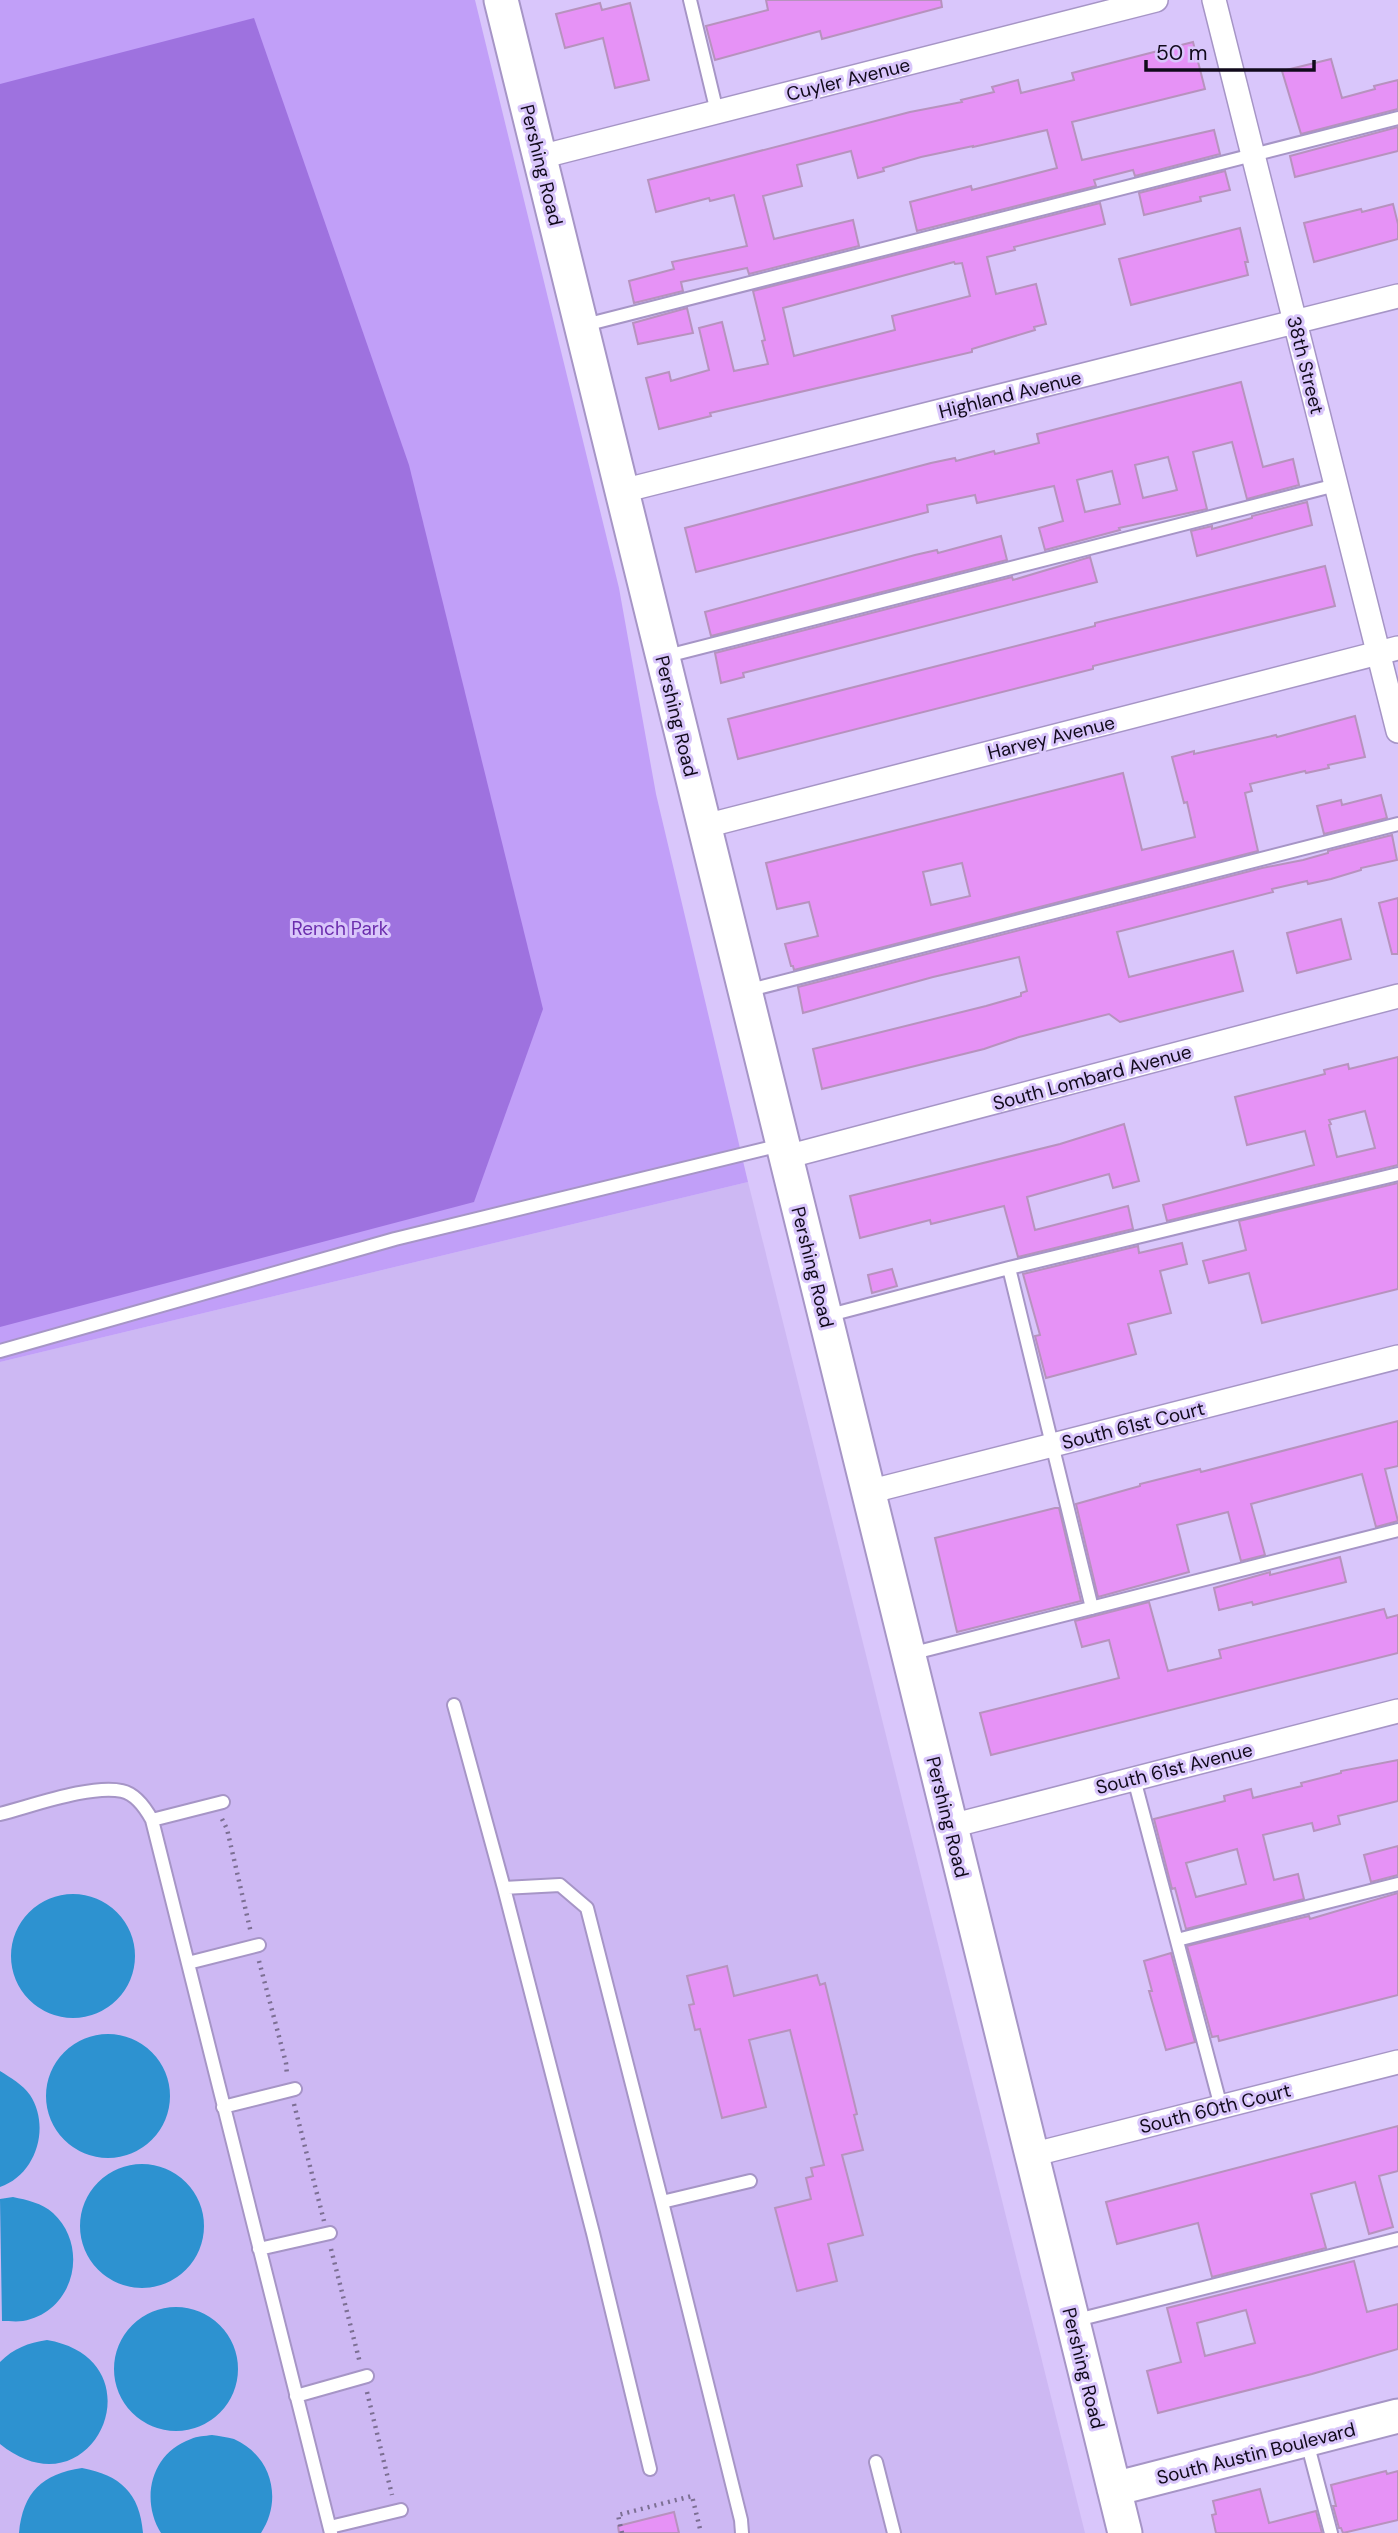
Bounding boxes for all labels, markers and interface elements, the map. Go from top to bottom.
scale bar [1146,28,1314,72]
text: 50 m [1156,39,1207,67]
street label: Cuyler Avenue [784,52,913,107]
street label: Pershing Road [514,102,569,228]
street label: 38th Street [1281,314,1330,417]
street label: Highland Avenue [936,365,1084,424]
street label: Pershing Road [649,653,704,779]
street label: Harvey Avenue [985,710,1117,765]
park label: Rench Park [292,916,389,941]
street label: South Lombard Avenue [990,1039,1194,1116]
street label: Pershing Road [785,1204,840,1330]
street label: South 61st Court [1059,1396,1207,1455]
street label: South 61st Avenue [1093,1737,1255,1800]
street label: Pershing Road [920,1754,975,1880]
street label: South 60th Court [1137,2078,1293,2139]
street label: Pershing Road [1056,2305,1111,2431]
street label: South Austin Boulevard [1154,2417,1358,2490]

